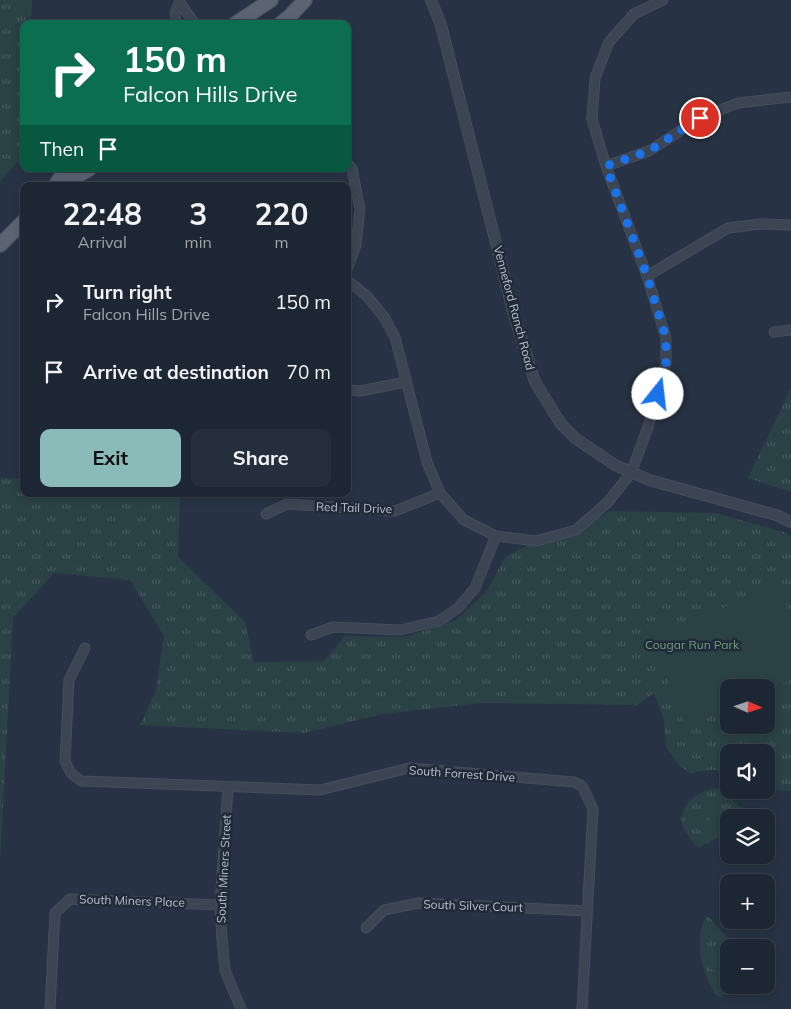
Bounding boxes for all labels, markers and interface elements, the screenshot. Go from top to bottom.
text: 150 m [123,37,227,81]
icon: right [40,40,105,105]
text: Falcon Hills Drive [123,80,298,108]
pin [679,97,721,139]
icon: arrive [686,104,714,132]
icon: arrive [94,135,122,163]
text: Then [40,137,84,161]
text: 22:48 [63,195,142,233]
text: 3 [189,195,207,233]
text: 220 [254,195,308,233]
text: Arrival [78,232,127,252]
text: min [185,232,212,252]
text: m [274,232,288,252]
street label: Venneford Ranch Road [491,244,538,372]
text: Turn right [83,280,172,304]
icon: right [40,288,68,316]
text: 150 m [275,290,331,314]
text: Falcon Hills Drive [83,304,210,324]
icon: arrive [40,358,68,386]
text: Arrive at destination [83,360,269,384]
text: 70 m [287,360,331,384]
position arrow [631,367,683,419]
button: Exit [40,429,181,487]
button: Share [191,429,331,487]
street label: Red Tail Drive [316,499,392,516]
park label: Cougar Run Park [645,637,740,652]
north arrow [720,679,775,734]
map controls [720,679,775,994]
button: sound [720,744,775,799]
street label: South Forrest Drive [408,762,516,785]
button: layers [720,809,775,864]
street label: South Miners Street [213,814,234,924]
button: + [720,874,775,929]
street label: South Miners Place [79,891,185,910]
street label: South Silver Court [423,896,523,915]
button: − [720,939,775,994]

